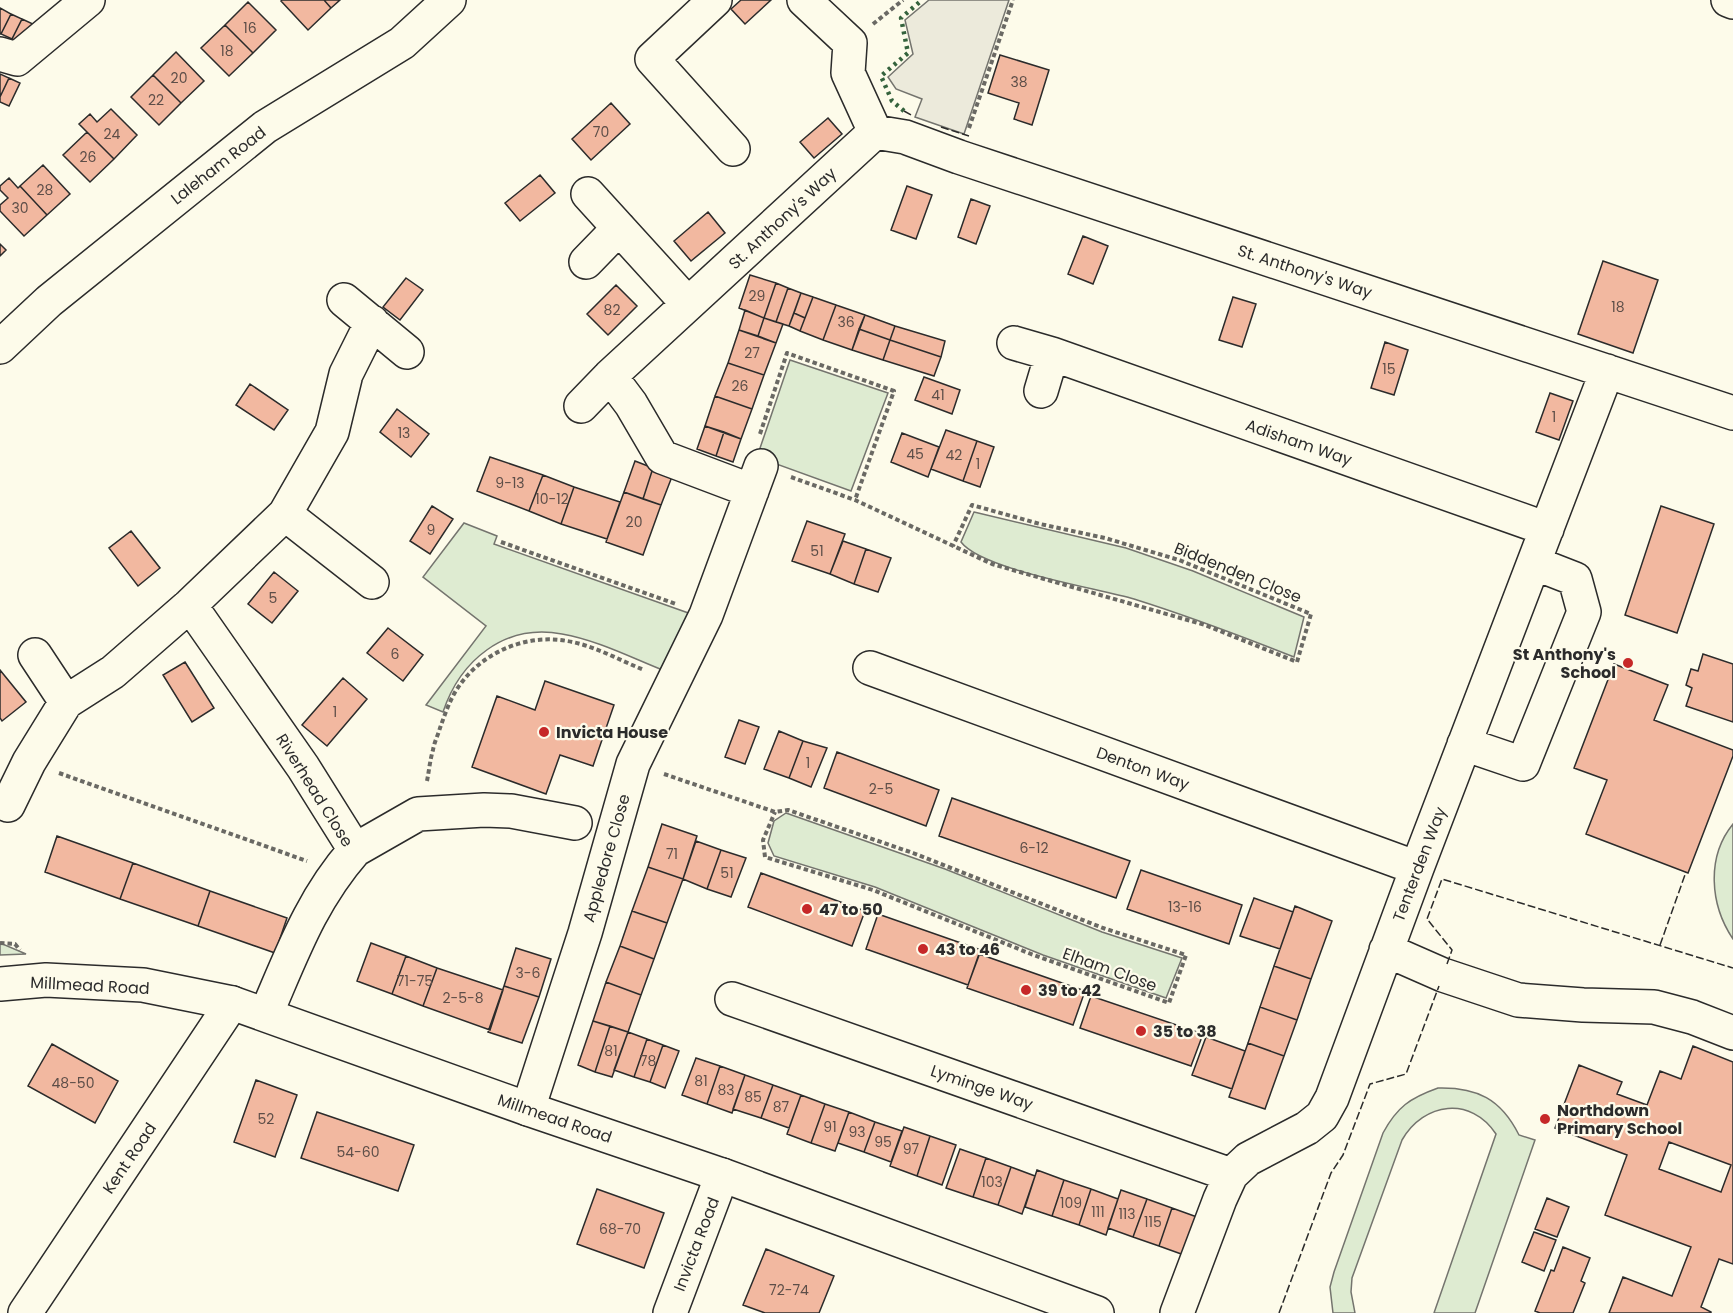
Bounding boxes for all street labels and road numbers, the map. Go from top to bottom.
street label: Laleham Road [166,121,271,210]
street label: St. Anthony's Way [723,162,841,275]
street label: St. Anthony's Way [1235,239,1375,304]
street label: Adisham Way [1243,414,1355,471]
street label: Biddenden Close [1171,536,1305,609]
street label: Riverhead Close [271,729,359,851]
street label: Denton Way [1093,741,1193,796]
street label: Appledore Close [577,791,636,925]
street label: Tenterden Way [1387,803,1452,925]
street label: Elham Close [1059,942,1160,997]
street label: Millmead Road [30,971,150,1000]
street label: Lyminge Way [927,1059,1036,1116]
street label: Millmead Road [495,1088,615,1149]
street label: Kent Road [97,1118,162,1198]
street label: Invicta Road [668,1194,725,1295]

